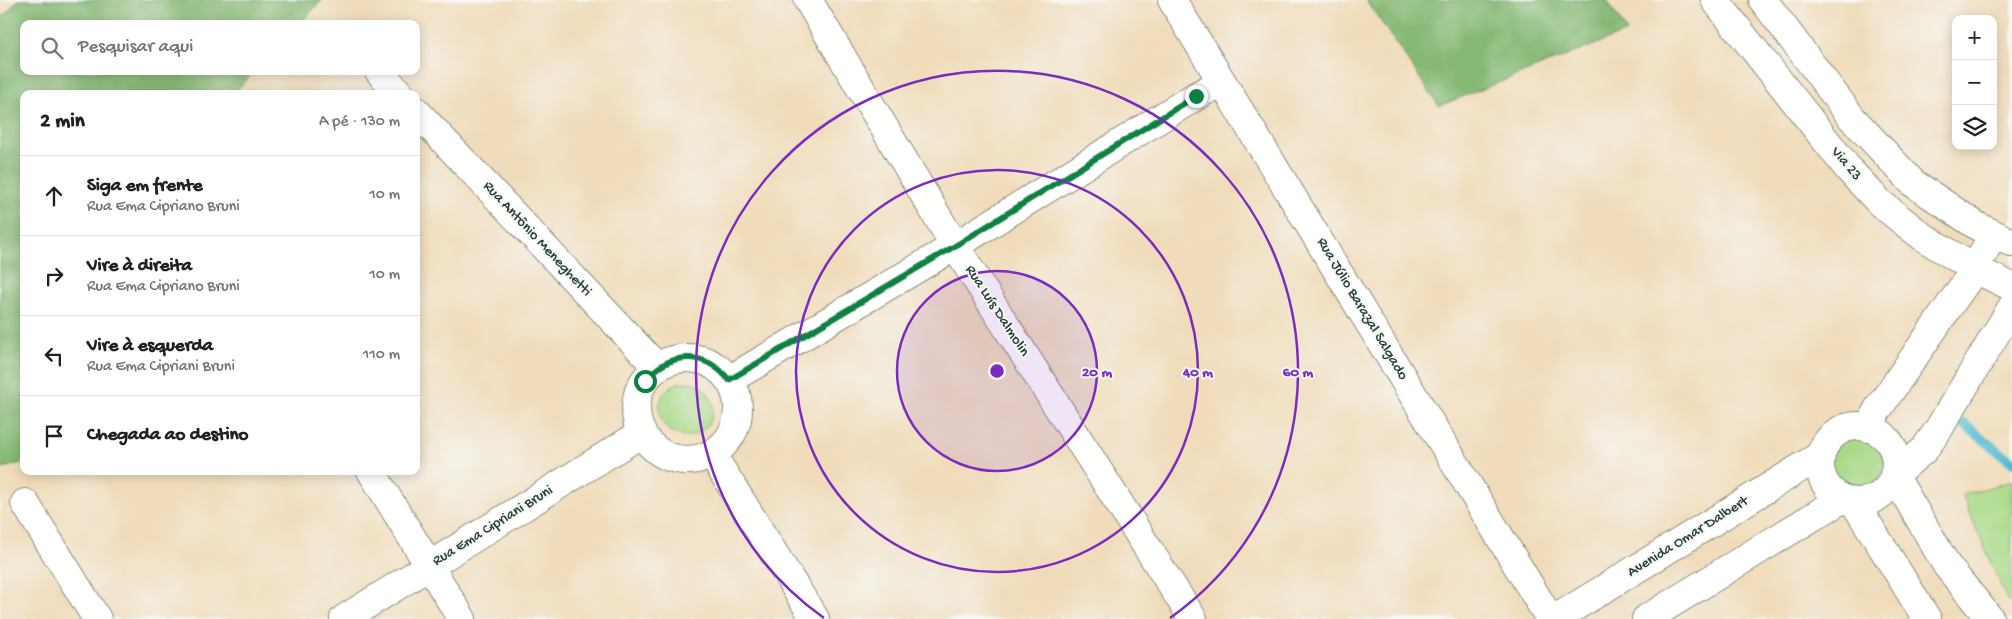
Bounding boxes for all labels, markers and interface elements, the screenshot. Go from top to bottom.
map controls [1952,15,1997,150]
button: + [1952,15,1997,60]
search box [20,20,420,75]
icon: search [38,34,66,62]
text: Pesquisar aqui [78,36,193,59]
button: − [1952,60,1997,105]
route end [1185,85,1208,108]
button: layers [1952,105,1997,150]
text: 2 min [40,110,85,135]
text: A pé · 130 m [319,113,400,132]
street label: Via 23 [1826,143,1865,185]
text: Siga em frente [87,175,203,198]
street label: Rua Antônio Meneghetti [479,178,595,300]
icon: ahead [40,182,68,210]
text: 10 m [369,186,400,205]
text: Rua Ema Cipriano Bruni [87,198,240,217]
street label: Rua Júlio Barazal Salgado [1312,234,1412,384]
text: Vire à direita [87,255,192,278]
icon: right [40,262,68,290]
street label: Rua Luís Dalmolin [961,262,1033,360]
text: 10 m [369,266,400,285]
text: Rua Ema Cipriano Bruni [87,278,240,297]
text: Vire à esquerda [87,335,213,358]
icon: left [40,342,68,370]
text: 110 m [363,346,400,365]
text: Rua Ema Cipriani Bruni [87,358,235,377]
centre of rings [988,362,1006,380]
text: 20 m [1082,364,1112,382]
text: 40 m [1182,364,1213,382]
text: 60 m [1283,364,1314,382]
route start [634,370,657,393]
icon: arrive [40,422,68,450]
text: Chegada ao destino [87,424,248,447]
street label: Rua Ema Cipriani Bruni [429,482,557,570]
street label: Avenida Omar Dalbert [1624,491,1754,582]

